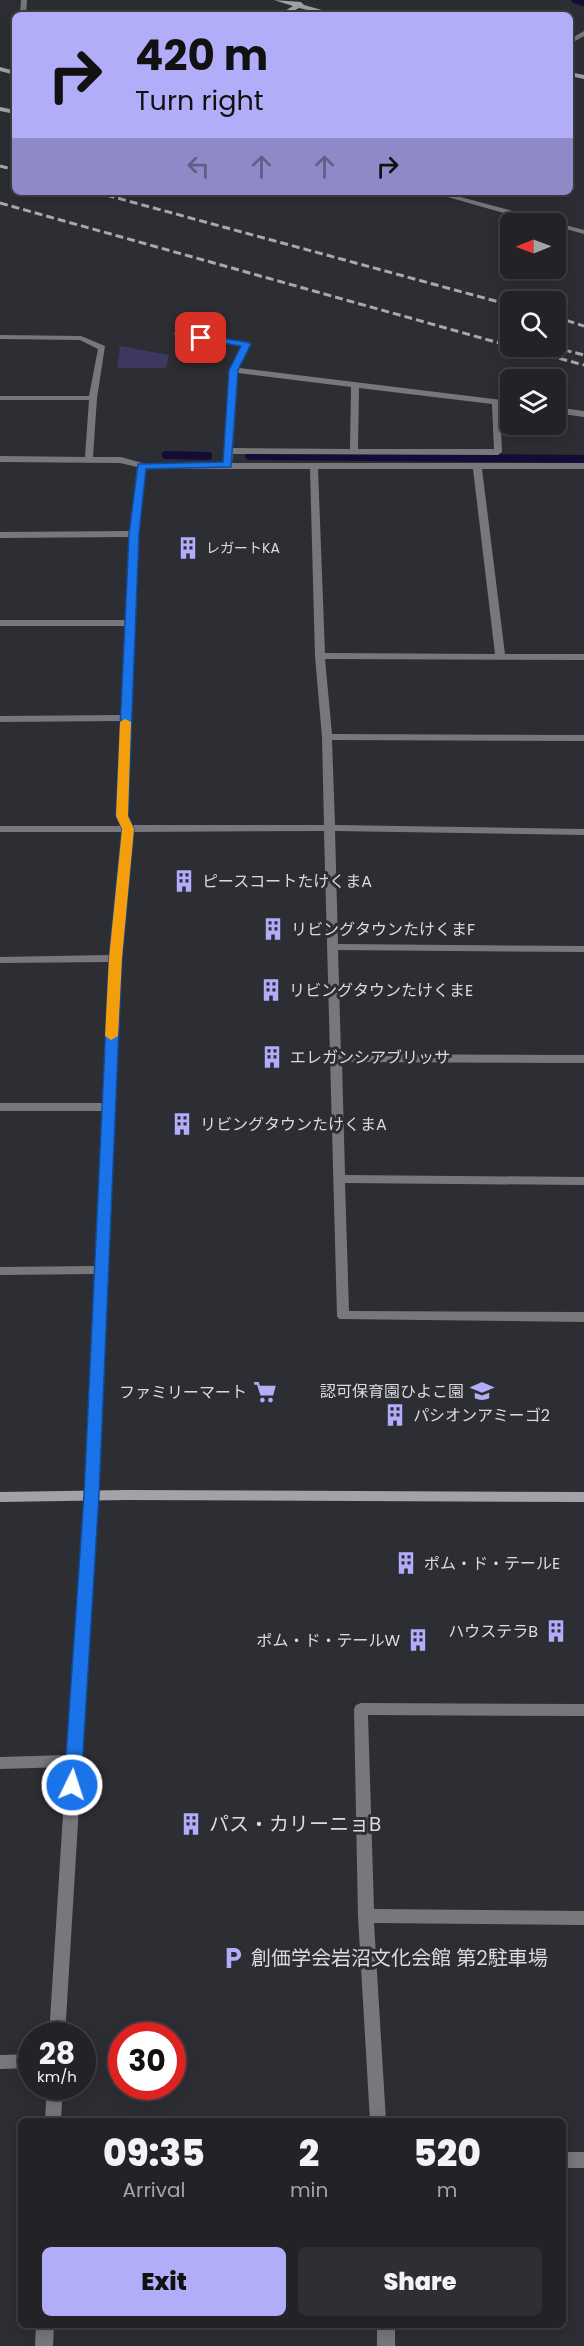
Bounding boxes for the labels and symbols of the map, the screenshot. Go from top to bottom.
north arrow [500,213,566,279]
pin [175,312,226,363]
building icon: レガートKA [175,535,201,561]
place label: レガートKA [206,538,280,558]
building icon: ピースコートたけくまA [171,868,197,894]
place label: ピースコートたけくまA [202,870,372,893]
building icon: リビングタウンたけくまF [260,916,286,942]
place label: リビングタウンたけくまF [291,918,475,941]
building icon: リビングタウンたけくまE [258,977,284,1003]
place label: リビングタウンたけくまE [289,979,473,1002]
building icon: エレガンシアブリッサ [259,1044,285,1070]
place label: エレガンシアブリッサ [290,1046,450,1069]
building icon: リビングタウンたけくまA [169,1111,195,1137]
place label: リビングタウンたけくまA [200,1113,387,1136]
school or university icon: 認可保育園ひよこ園 [469,1378,495,1404]
supermarket icon: ファミリーマート [252,1379,278,1405]
place label: 認可保育園ひよこ園 [320,1380,464,1403]
place label: ファミリーマート [119,1381,247,1404]
building icon: パシオンアミーゴ2 [382,1402,408,1428]
place label: パシオンアミーゴ2 [413,1404,550,1427]
building icon: ポム・ド・テールE [393,1550,419,1576]
place label: ポム・ド・テールE [424,1552,560,1575]
building icon: ハウステラB [543,1618,569,1644]
place label: ハウステラB [448,1620,538,1643]
building icon: ポム・ド・テールW [405,1627,431,1653]
place label: ポム・ド・テールW [256,1629,400,1652]
position arrow [40,1753,104,1817]
place label: パス・カリーニョB [209,1810,381,1838]
building icon: パス・カリーニョB [178,1811,204,1837]
place label: 創価学会岩沼文化会館 第2駐車場 [251,1944,548,1972]
parking icon: 創価学会岩沼文化会館 第2駐車場 [220,1945,246,1971]
speed limit sign: 30 [108,2022,186,2100]

